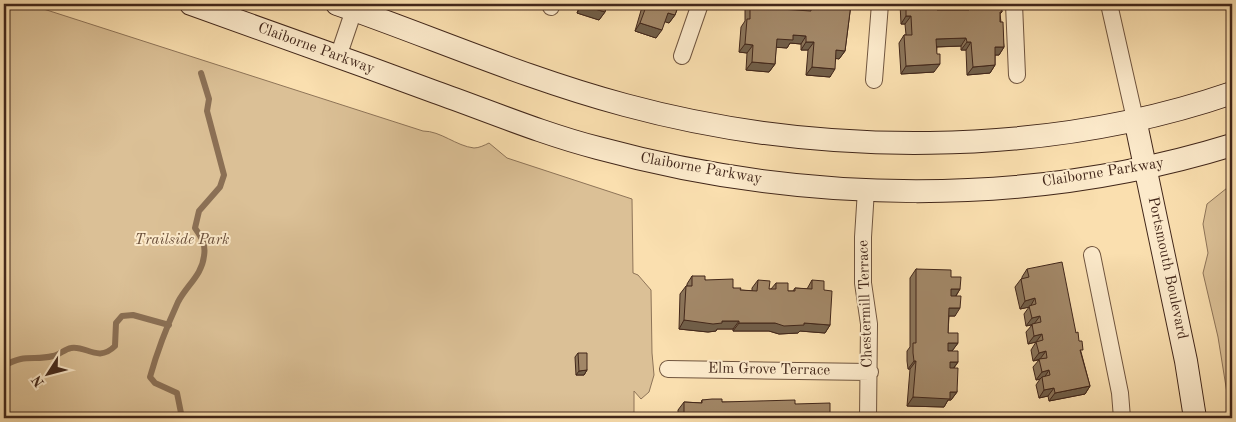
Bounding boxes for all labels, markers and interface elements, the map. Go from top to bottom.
street label: Claiborne Parkway [256,21,376,77]
street label: Claiborne Parkway [639,151,763,187]
street label: Claiborne Parkway [1041,156,1165,190]
street label: Portsmouth Boulevard [1145,195,1189,341]
park label: Trailside Park [135,233,229,248]
street label: Chestermill Terrace [856,240,876,368]
north arrow [22,350,72,400]
street label: Elm Grove Terrace [708,361,830,379]
text: N [29,372,47,389]

